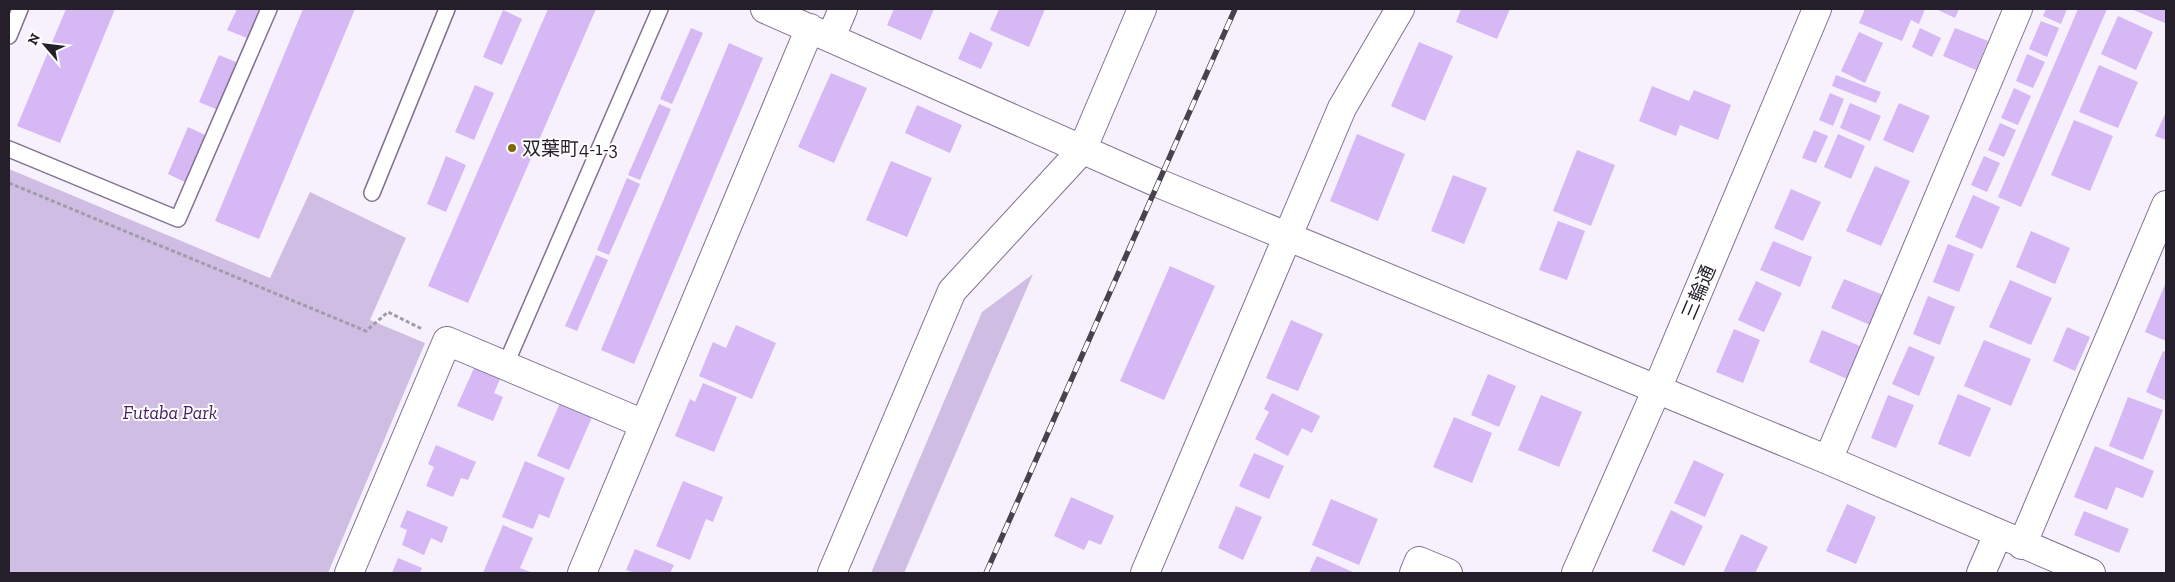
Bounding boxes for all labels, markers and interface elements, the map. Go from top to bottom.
north arrow [20,20,70,70]
text: N [24,30,44,48]
place label: 双葉町4-1-3 [522,137,618,160]
marker: 双葉町4-1-3 [506,142,518,154]
street label: 三輪通 [1677,261,1720,323]
park label: Futaba Park [123,401,217,424]

